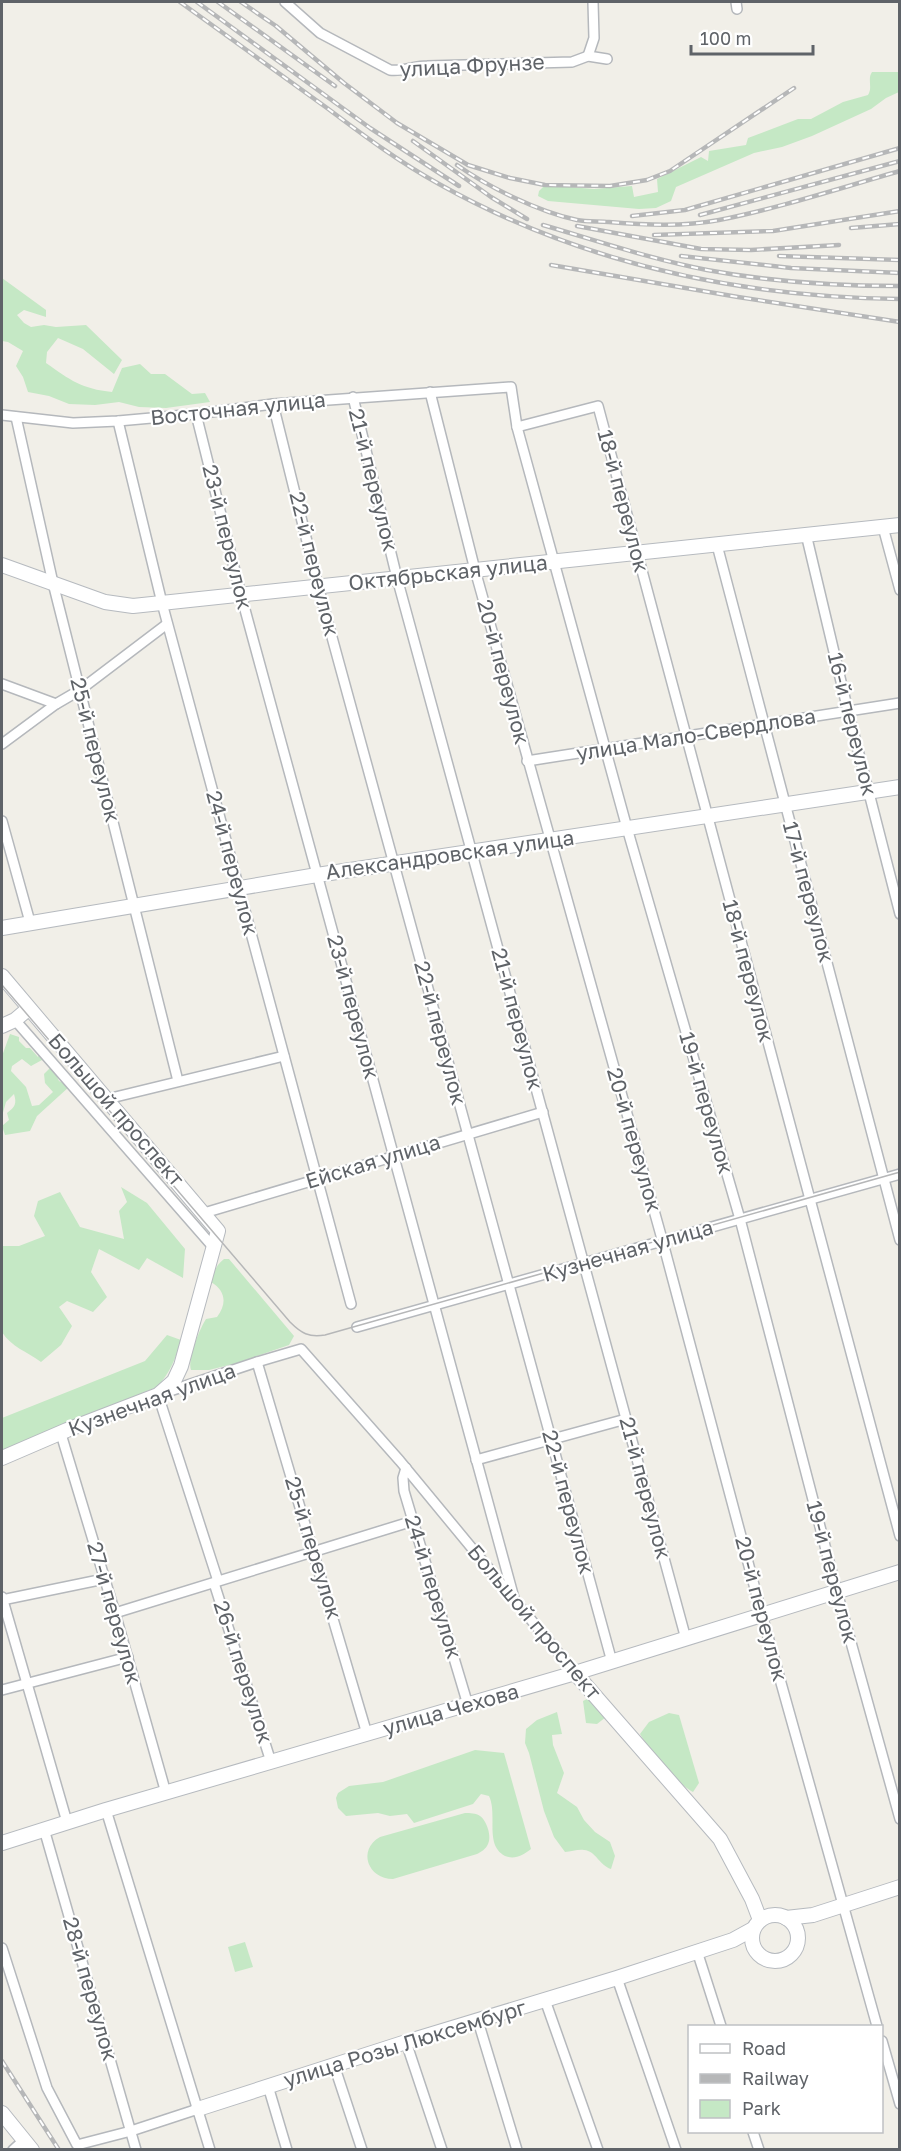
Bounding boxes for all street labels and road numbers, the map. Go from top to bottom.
street label: улица Фрунзе [399,48,545,82]
street label: Восточная улица [149,386,327,430]
street label: 21-й переулок [344,406,404,554]
street label: 18-й переулок [592,426,656,575]
street label: 23-й переулок [197,462,259,612]
street label: 22-й переулок [284,489,346,639]
street label: Октябрьская улица [347,549,549,595]
street label: 20-й переулок [472,596,536,747]
street label: 16-й переулок [823,649,883,798]
street label: 25-й переулок [65,675,127,825]
street label: улица Мало-Свердлова [574,702,818,766]
street label: 24-й переулок [201,788,265,938]
street label: 17-й переулок [778,818,840,965]
street label: Александровская улица [324,824,576,884]
street label: 18-й переулок [717,896,781,1045]
street label: 23-й переулок [322,932,386,1082]
street label: 21-й переулок [486,945,549,1093]
street label: 22-й переулок [409,958,473,1108]
street label: Большой проспект [43,1028,190,1191]
street label: 19-й переулок [674,1029,740,1177]
street label: 20-й переулок [602,1065,668,1215]
street label: Ейская улица [302,1128,443,1194]
street label: Кузнечная улица [539,1213,716,1287]
street label: Кузнечная улица [64,1357,239,1441]
street label: 21-й переулок [614,1414,677,1562]
street label: 22-й переулок [537,1427,601,1577]
street label: 25-й переулок [280,1473,348,1622]
street label: 19-й переулок [801,1498,865,1646]
street label: 24-й переулок [400,1512,468,1662]
street label: 20-й переулок [730,1533,794,1684]
street label: 27-й переулок [82,1538,148,1687]
street label: Большой проспект [462,1539,607,1704]
street label: 26-й переулок [209,1597,279,1746]
street label: улица Чехова [380,1677,522,1741]
street label: 28-й переулок [58,1914,124,2064]
street label: улица Розы Люксембург [280,1994,530,2092]

